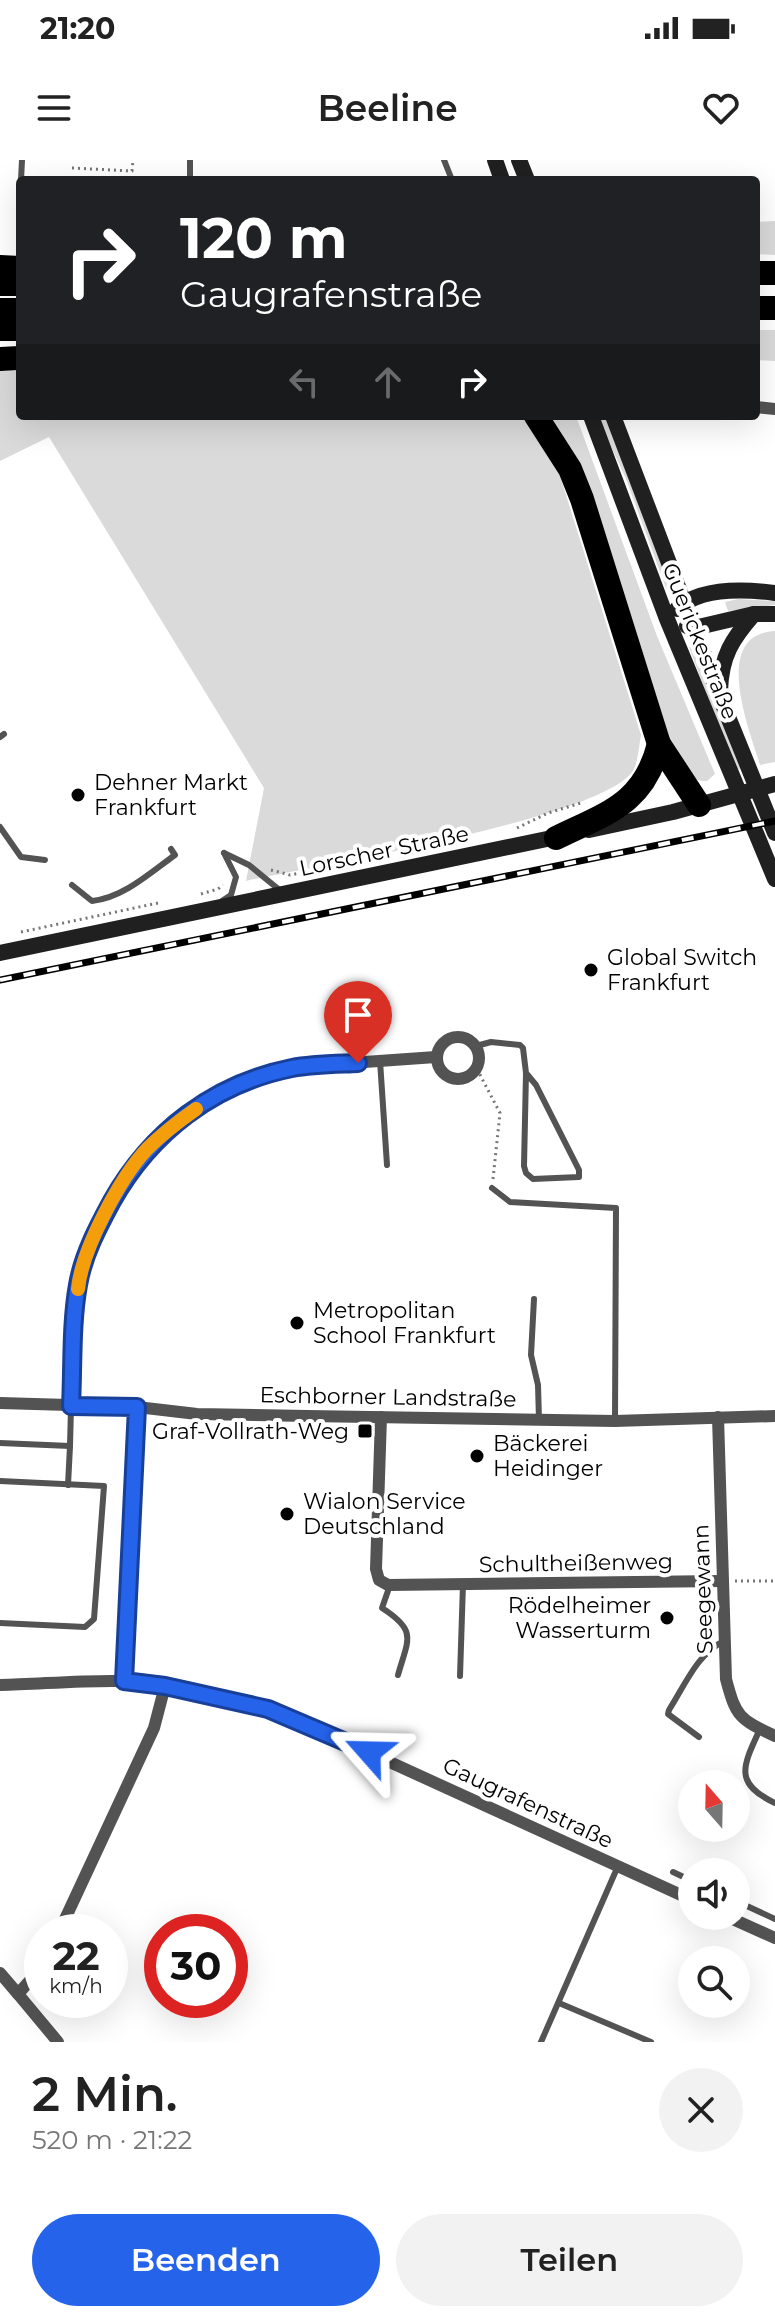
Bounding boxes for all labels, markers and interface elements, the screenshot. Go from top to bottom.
text: 21:20 [40,10,115,47]
icon: menu [32,86,76,130]
text: Beeline [317,86,458,130]
icon: heart [699,86,743,130]
text: 120 m [180,204,348,272]
icon: right [48,208,152,312]
text: Gaugrafenstraße [180,272,482,316]
icon: left [282,360,326,404]
icon: ahead [366,360,410,404]
icon: right [450,360,494,404]
street label: Guerickestraße [656,559,744,723]
place label: Dehner Markt Frankfurt [94,769,248,821]
marker: Dehner Markt Frankfurt [69,786,87,804]
street label: Lorscher Straße [297,820,471,882]
place label: Global Switch Frankfurt [607,944,757,996]
marker: Global Switch Frankfurt [582,961,600,979]
pin [324,981,392,1063]
icon: arrive [336,993,380,1037]
place label: Metropolitan School Frankfurt [313,1297,496,1349]
marker: Metropolitan School Frankfurt [288,1314,306,1332]
street label: Eschborner Landstraße [259,1381,517,1413]
place label: Graf-Vollrath-Weg [152,1418,349,1445]
marker: Graf-Vollrath-Weg [356,1422,374,1440]
place label: Bäckerei Heidinger [493,1430,603,1482]
marker: Bäckerei Heidinger [468,1447,486,1465]
place label: Wialon Service Deutschland [303,1488,466,1540]
marker: Wialon Service Deutschland [278,1505,296,1523]
street label: Seegewann [687,1524,719,1654]
street label: Schultheißenweg [479,1548,673,1578]
place label: Rödelheimer Wasserturm [508,1592,651,1644]
marker: Rödelheimer Wasserturm [658,1609,676,1627]
position arrow [327,1710,411,1794]
street label: Gaugrafenstraße [439,1752,617,1854]
north arrow [678,1770,750,1842]
map controls [678,1770,750,2018]
button: sound [678,1858,750,1930]
speed limit sign: 30 [144,1914,248,2018]
text: 22 [52,1931,100,1980]
button: search [678,1946,750,2018]
text: km/h [49,1974,103,1998]
text: 2 Min. [32,2065,178,2123]
button: close [659,2068,743,2152]
text: 520 m · 21:22 [32,2124,192,2156]
button: Beenden [32,2214,380,2306]
button: Teilen [396,2214,743,2306]

